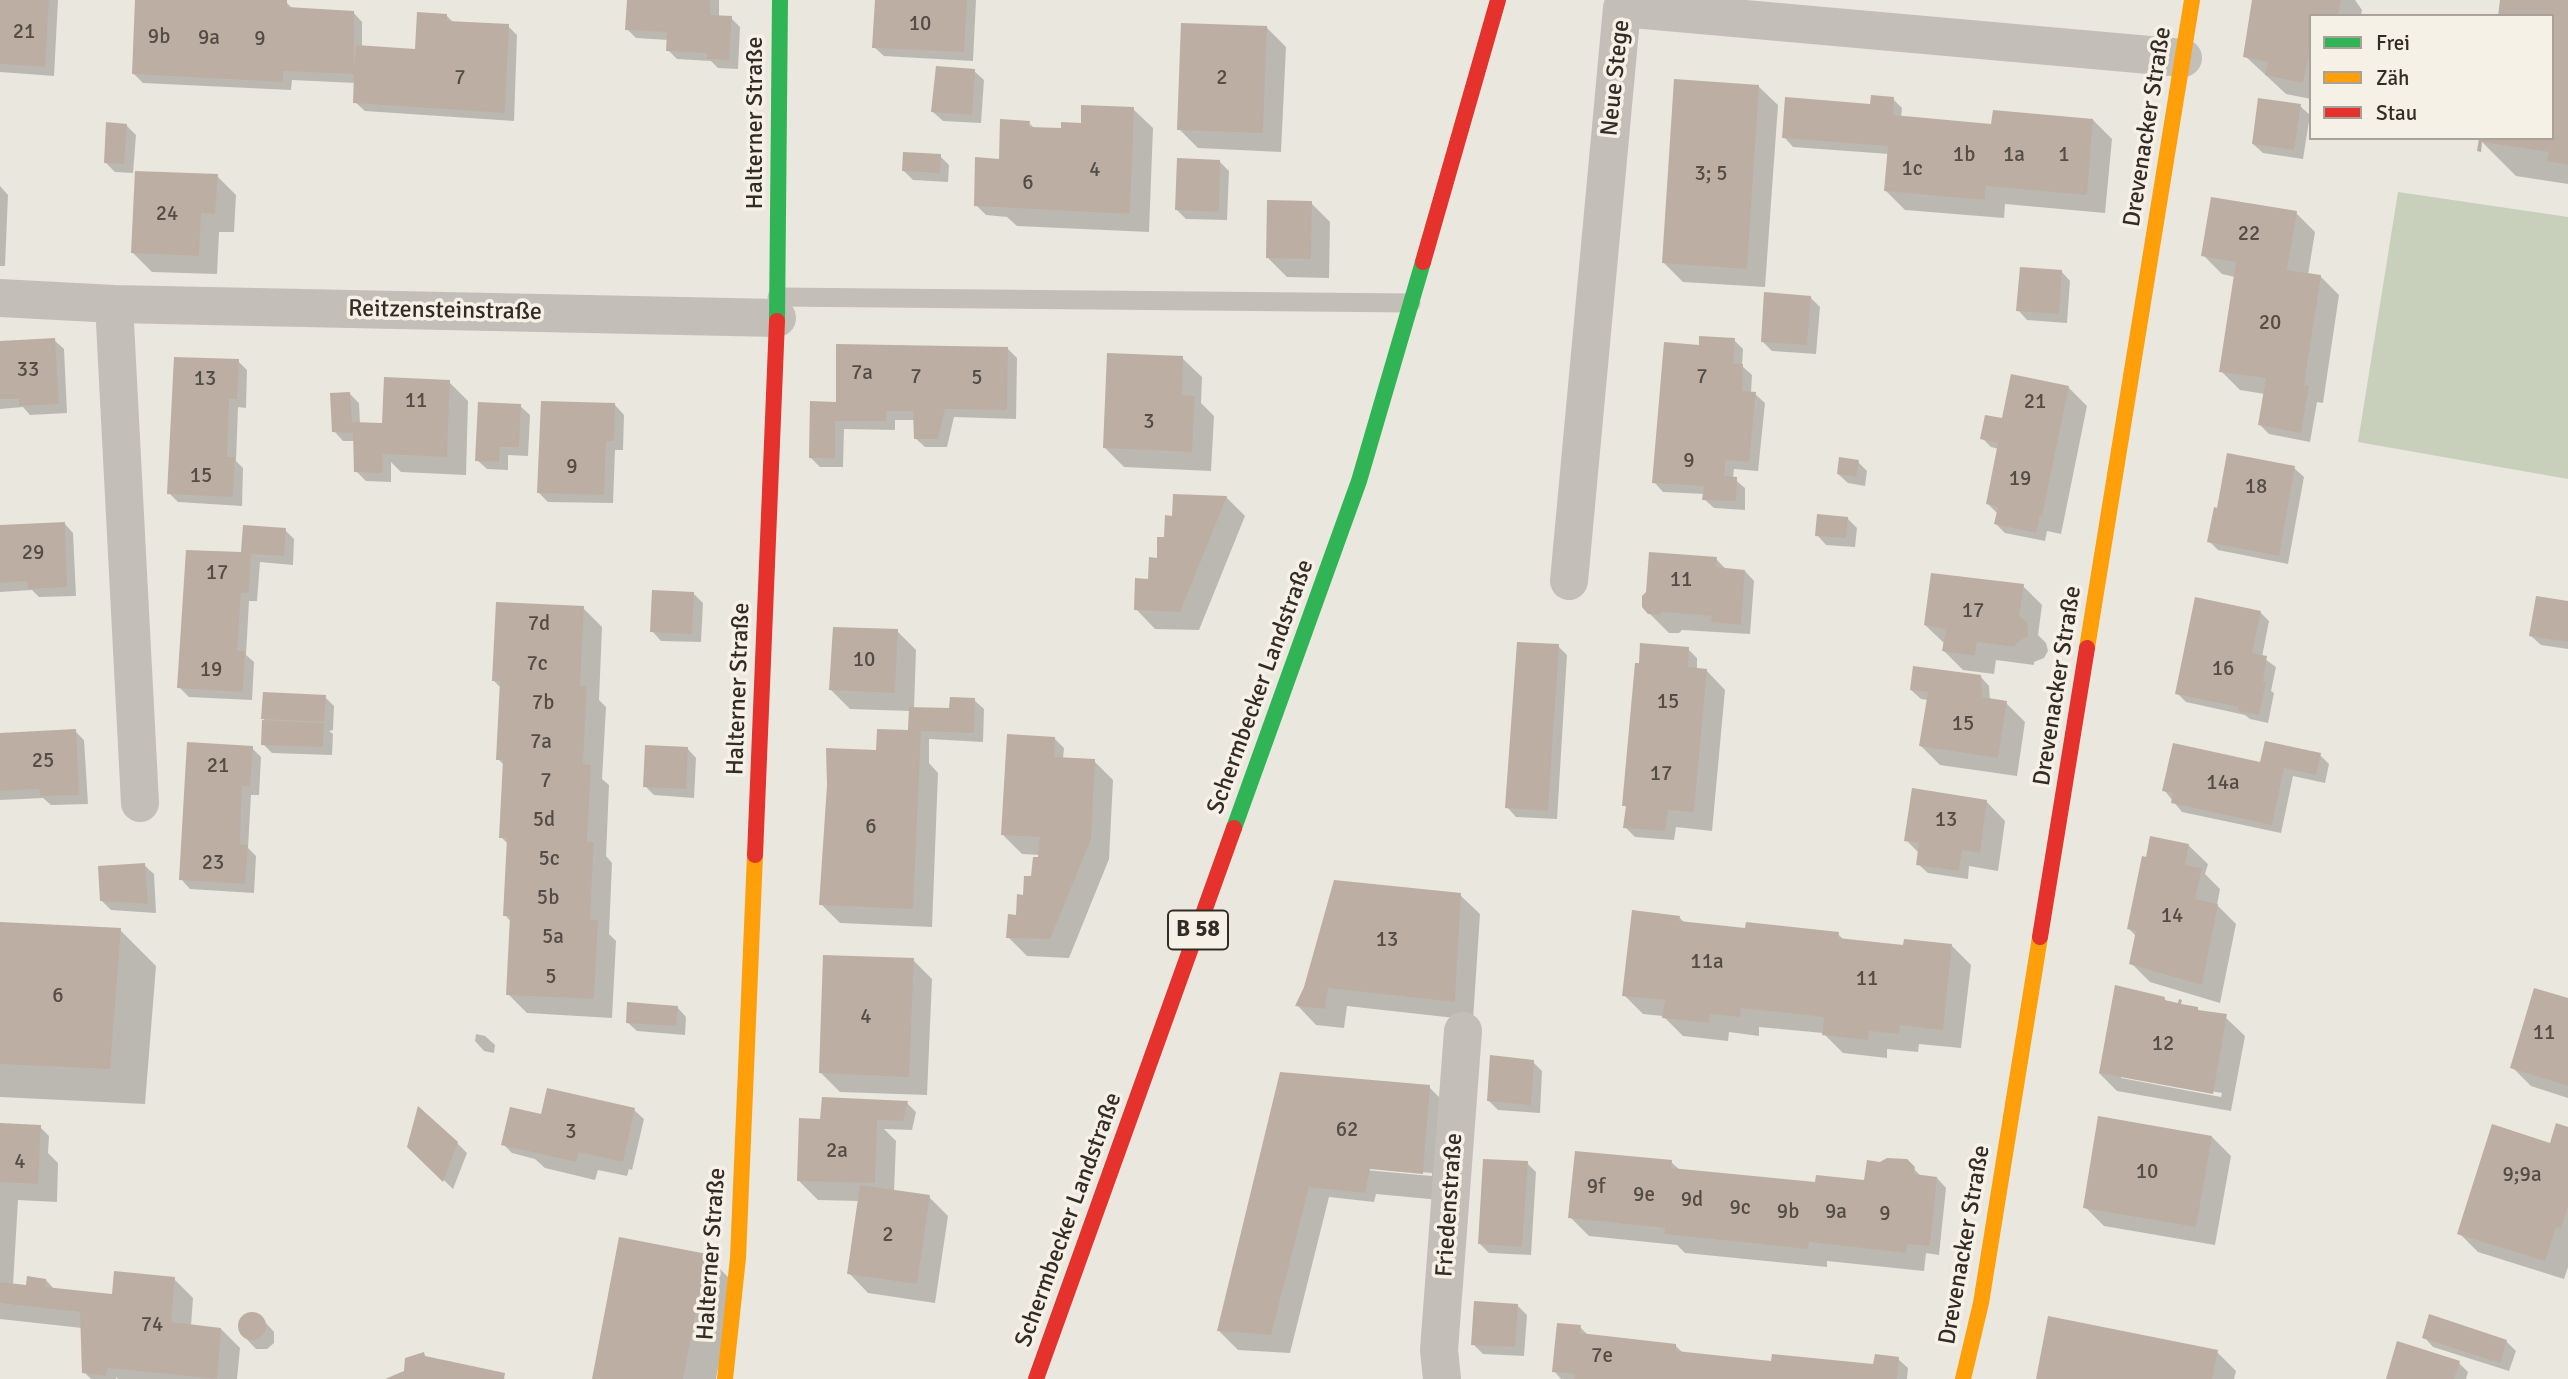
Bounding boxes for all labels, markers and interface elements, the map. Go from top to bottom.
house number: 10 [909,11,931,37]
legend [2309,14,2554,140]
street label: Neue Stege [1596,18,1636,138]
house number: 21 [13,19,35,45]
house number: 9b [148,24,170,50]
house number: 9a [198,25,220,51]
street label: Drevenacker Straße [2118,25,2178,229]
house number: 9 [254,26,266,52]
text: Frei [2376,30,2410,56]
street label: Halterner Straße [742,37,770,209]
house number: 7 [454,65,466,91]
house number: 2 [1216,65,1228,91]
text: Zäh [2376,65,2410,91]
text: Stau [2376,100,2417,126]
house number: 1b [1953,142,1975,168]
house number: 1a [2003,142,2025,168]
house number: 1 [2058,142,2070,168]
house number: 1c [1901,156,1923,182]
house number: 4 [1089,157,1101,183]
house number: 3; 5 [1694,161,1728,187]
house number: 6 [1022,170,1034,196]
house number: 24 [156,201,178,227]
house number: 22 [2238,221,2260,247]
street label: Reitzensteinstraße [348,295,542,327]
house number: 20 [2259,310,2281,336]
house number: 33 [17,357,39,383]
house number: 7a [851,360,873,386]
house number: 7 [910,364,922,390]
house number: 7 [1696,364,1708,390]
house number: 5 [971,365,983,391]
house number: 13 [194,366,216,392]
house number: 11 [405,388,427,414]
house number: 21 [2024,389,2046,415]
house number: 3 [1143,409,1155,435]
house number: 9 [1683,448,1695,474]
house number: 9 [566,454,578,480]
house number: 15 [190,463,212,489]
house number: 19 [2009,466,2031,492]
house number: 18 [2245,474,2267,500]
house number: 29 [22,540,44,566]
street label: Schermbecker Landstraße [1202,556,1320,818]
house number: 17 [206,560,228,586]
house number: 11 [1670,567,1692,593]
street label: Drevenacker Straße [2028,584,2088,788]
house number: 17 [1962,598,1984,624]
street label: Halterner Straße [722,602,756,776]
house number: 7d [528,611,550,637]
house number: 10 [853,647,875,673]
house number: 7c [526,651,548,677]
house number: 16 [2212,656,2234,682]
house number: 19 [200,657,222,683]
house number: 15 [1657,689,1679,715]
house number: 7b [532,690,554,716]
house number: 15 [1952,711,1974,737]
house number: 7a [530,729,552,755]
house number: 25 [32,748,54,774]
house number: 21 [207,753,229,779]
house number: 17 [1650,761,1672,787]
house number: 7 [540,768,552,794]
house number: 14a [2206,770,2240,796]
house number: 5d [533,807,555,833]
house number: 13 [1935,807,1957,833]
house number: 6 [865,814,877,840]
house number: 5c [538,846,560,872]
house number: 23 [202,850,224,876]
house number: 5b [537,885,559,911]
house number: 14 [2161,903,2183,929]
road number: B 58 [1168,911,1228,950]
house number: 5a [542,924,564,950]
house number: 13 [1376,927,1398,953]
house number: 11a [1690,949,1724,975]
house number: 5 [545,964,557,990]
house number: 11 [1856,966,1878,992]
house number: 6 [52,983,64,1009]
house number: 4 [860,1004,872,1030]
house number: 11 [2533,1020,2555,1046]
house number: 12 [2152,1031,2174,1057]
street label: Schermbecker Landstraße [1010,1089,1128,1351]
house number: 62 [1336,1117,1358,1143]
house number: 3 [565,1119,577,1145]
street label: Friedenstraße [1431,1132,1469,1278]
house number: 2a [826,1138,848,1164]
street label: Drevenacker Straße [1933,1143,1997,1347]
house number: 4 [14,1149,26,1175]
house number: 10 [2136,1159,2158,1185]
house number: 9;9a [2502,1162,2542,1188]
street label: Halterner Straße [692,1167,732,1341]
house number: 9f [1587,1174,1605,1200]
house number: 9e [1633,1182,1655,1208]
house number: 9d [1681,1187,1703,1213]
house number: 9c [1729,1195,1751,1221]
house number: 9b [1777,1199,1799,1225]
house number: 9a [1825,1199,1847,1225]
house number: 9 [1879,1201,1891,1227]
house number: 2 [882,1222,894,1248]
house number: 74 [141,1312,163,1338]
house number: 7e [1591,1343,1613,1369]

